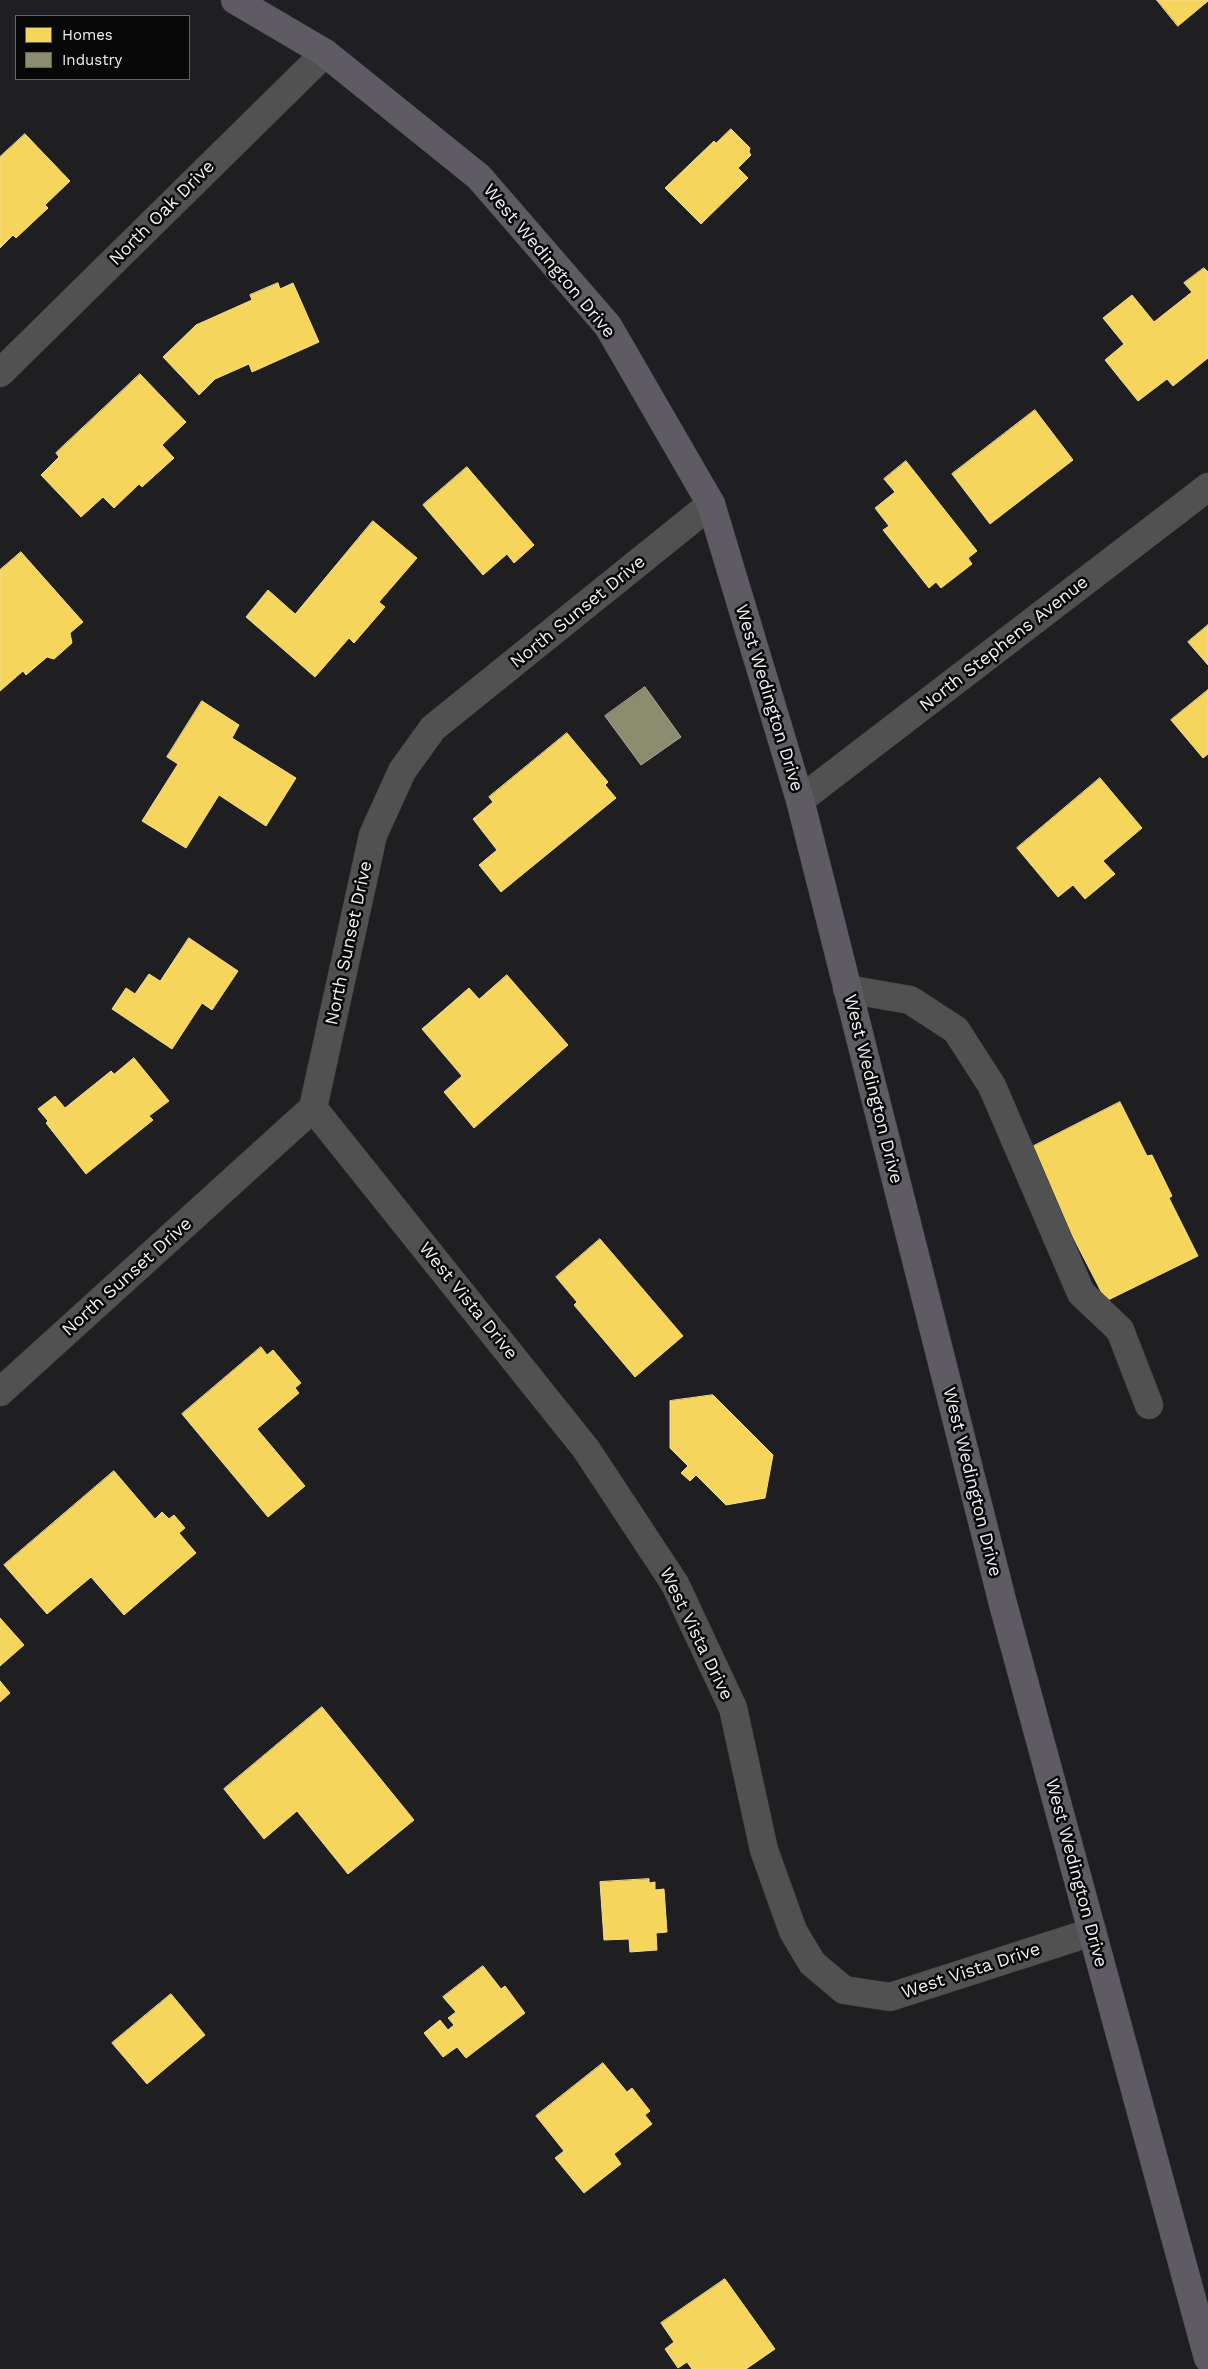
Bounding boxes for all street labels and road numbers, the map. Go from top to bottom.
street label: North Oak Drive [105,156,219,270]
street label: West Wedington Drive [478,180,620,342]
street label: North Sunset Drive [506,551,650,673]
street label: North Stephens Avenue [915,571,1093,717]
street label: West Wedington Drive [730,602,808,794]
street label: North Sunset Drive [321,859,377,1027]
street label: West Wedington Drive [839,992,907,1186]
street label: North Sunset Drive [58,1213,196,1341]
street label: West Vista Drive [414,1238,522,1364]
street label: West Wedington Drive [938,1385,1006,1579]
street label: West Vista Drive [655,1564,737,1704]
street label: West Wedington Drive [1040,1776,1112,1970]
street label: West Vista Drive [899,1938,1043,2004]

